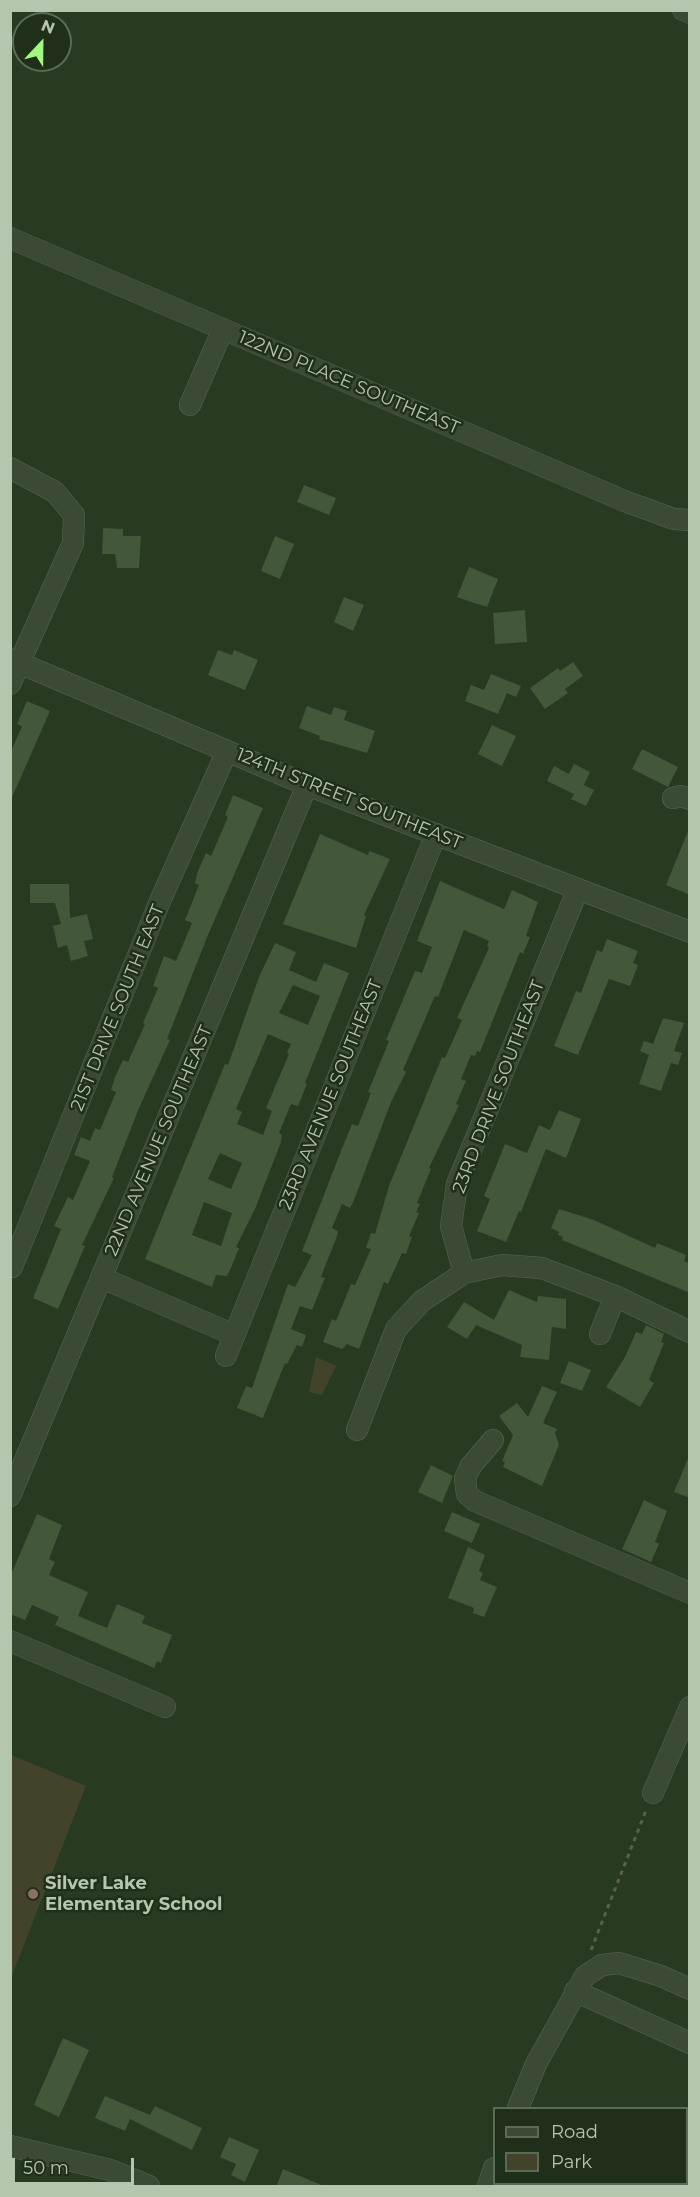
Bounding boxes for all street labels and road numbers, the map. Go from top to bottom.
street label: 122ND PLACE SOUTHEAST [235,327,463,439]
street label: 124TH STREET SOUTHEAST [233,744,465,854]
street label: 21ST DRIVE SOUTH EAST [67,902,169,1114]
street label: 23RD AVENUE SOUTHEAST [275,977,387,1213]
street label: 23RD DRIVE SOUTHEAST [448,977,550,1197]
street label: 22ND AVENUE SOUTHEAST [101,1023,217,1259]

